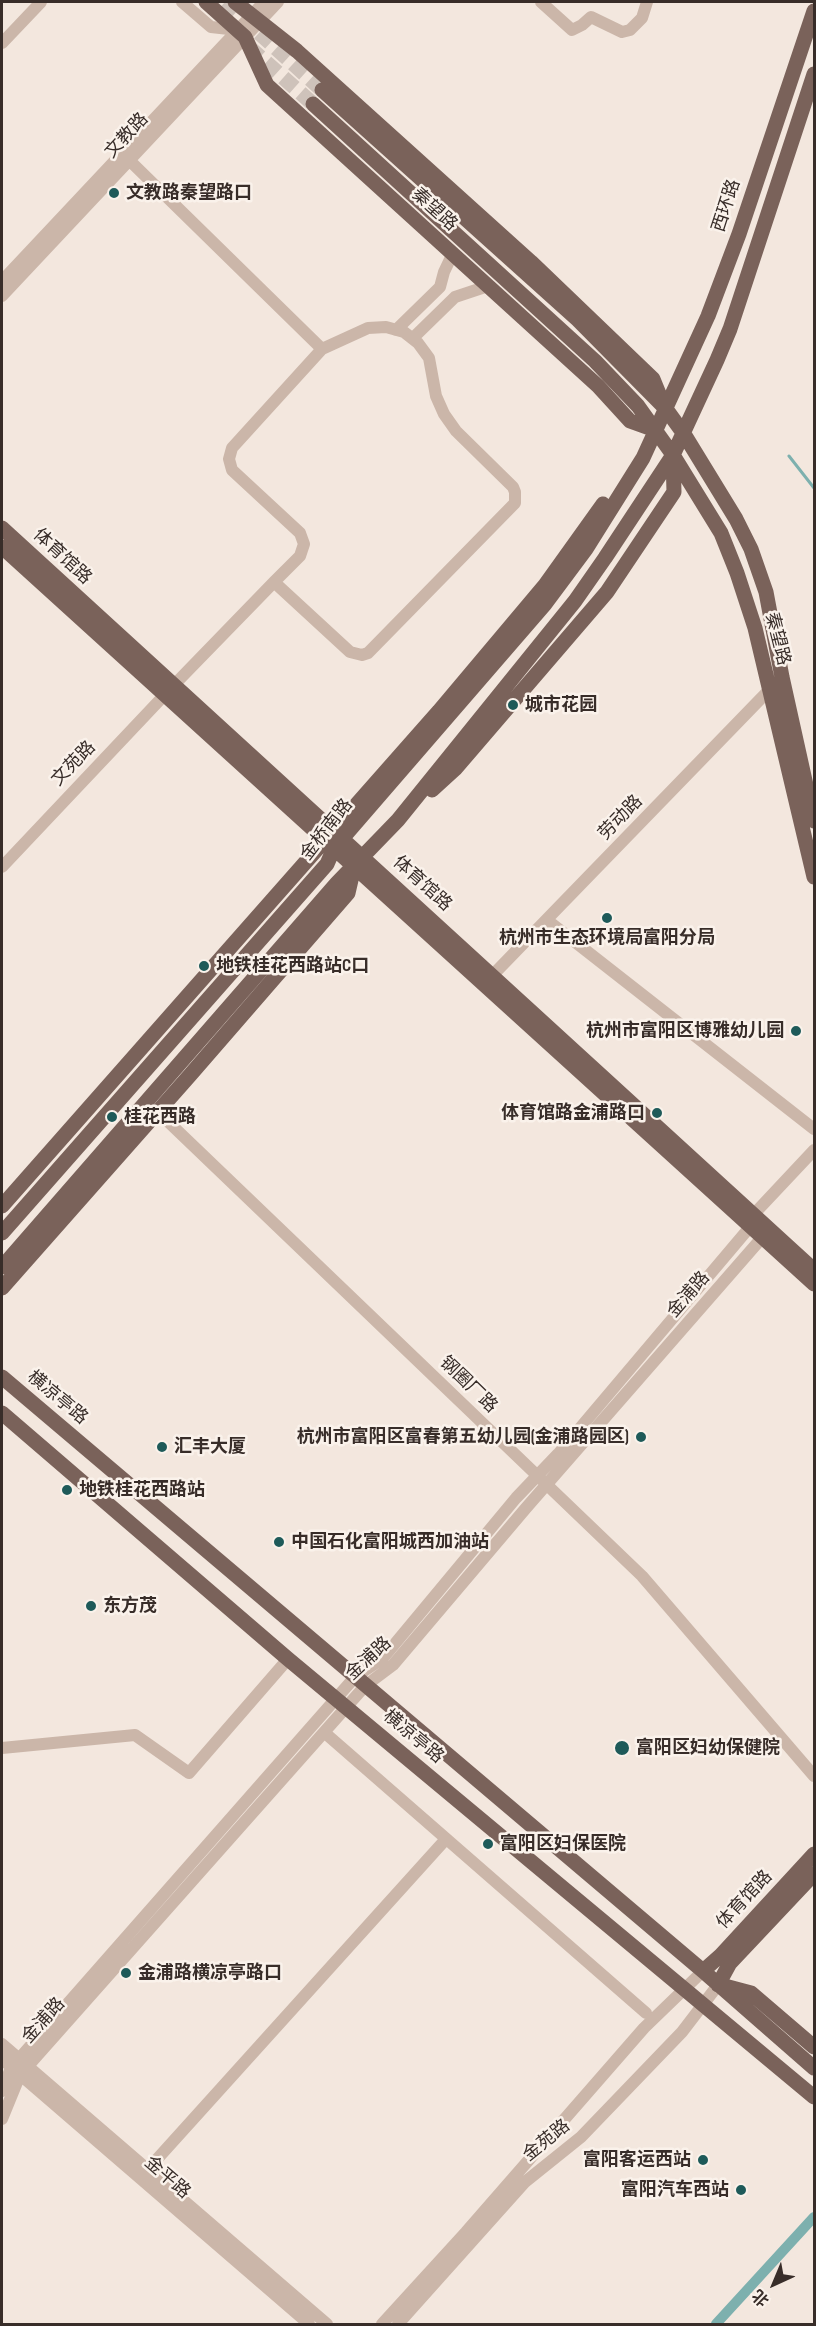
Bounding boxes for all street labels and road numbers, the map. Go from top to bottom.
street label: 文教路 [101,109,153,163]
street label: 西环路 [708,177,746,235]
street label: 秦望路 [407,184,461,236]
street label: 体育馆路 [28,525,96,589]
street label: 秦望路 [760,610,794,668]
street label: 文苑路 [47,737,101,791]
street label: 劳动路 [594,791,648,845]
street label: 金桥南路 [296,795,358,865]
street label: 体育馆路 [388,852,456,916]
street label: 金浦路 [663,1268,715,1322]
street label: 钢圈厂路 [435,1352,501,1418]
street label: 横凉亭路 [22,1367,92,1429]
street label: 金浦路 [342,1633,396,1685]
street label: 横凉亭路 [378,1706,448,1768]
street label: 体育馆路 [713,1866,777,1934]
street label: 金浦路 [18,1994,70,2048]
street label: 金苑路 [519,2116,575,2166]
street label: 金平路 [140,2152,194,2204]

